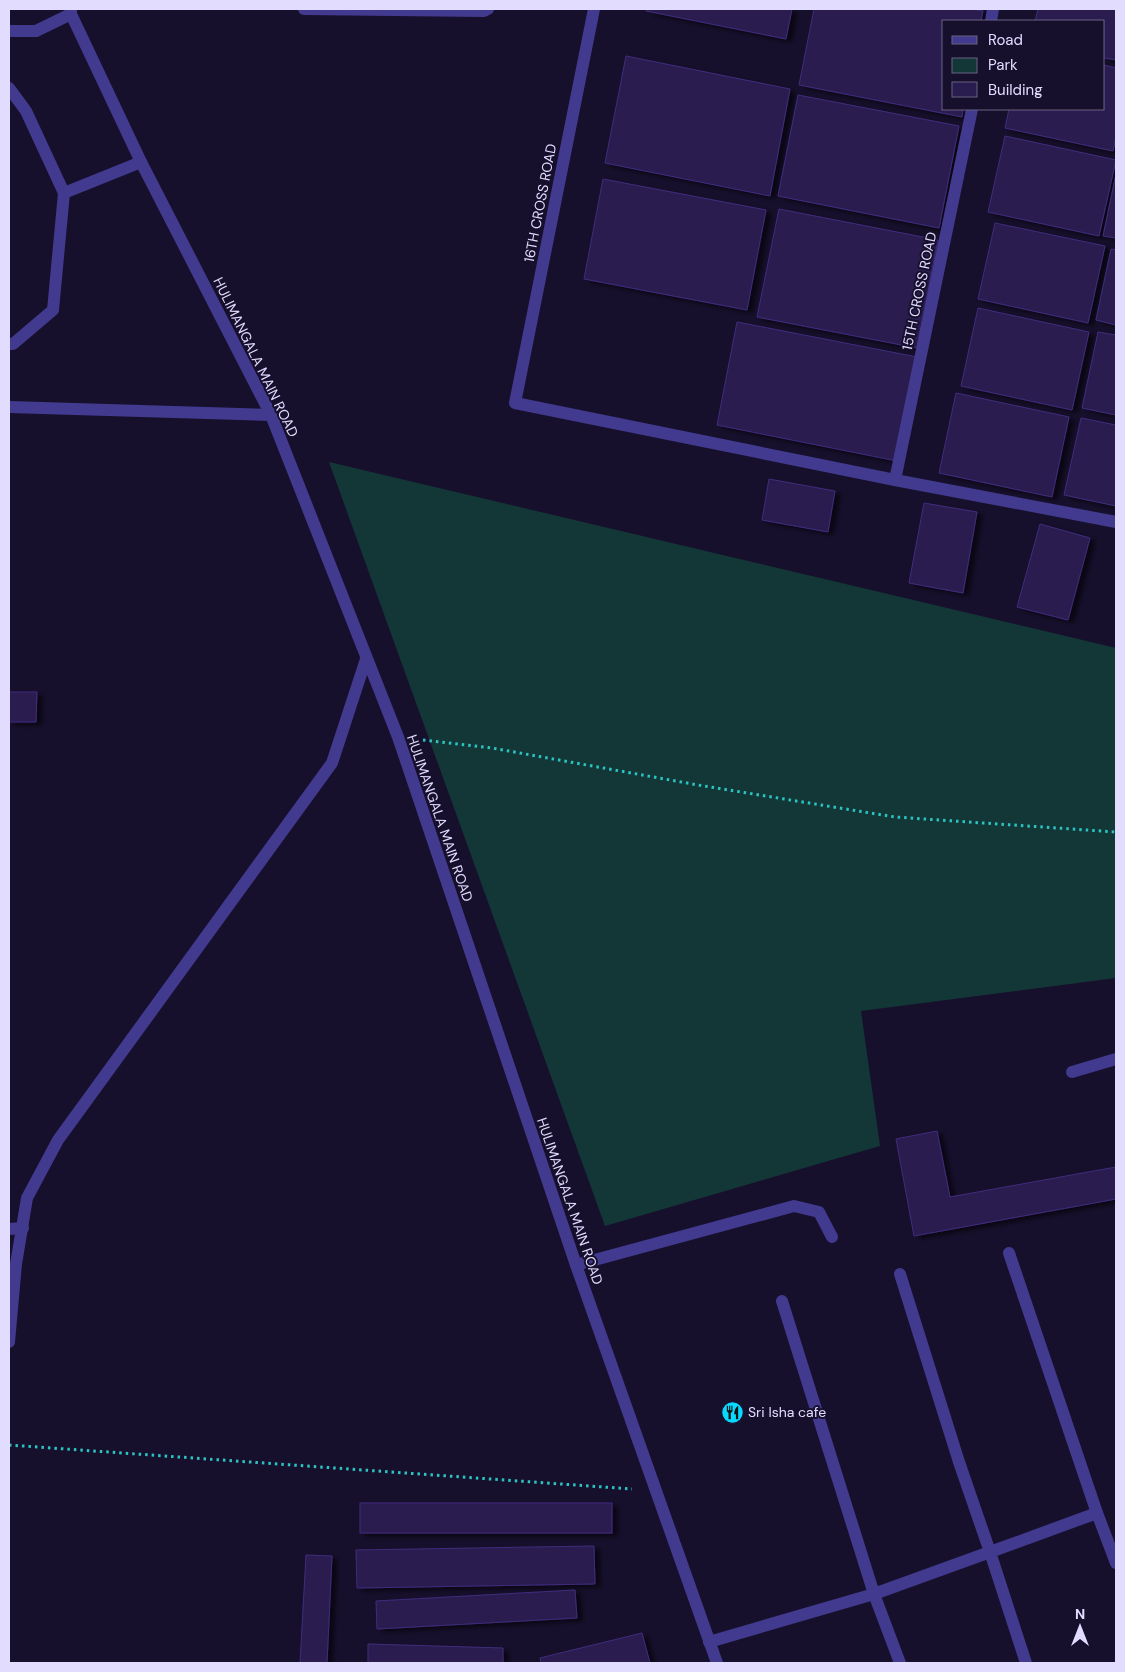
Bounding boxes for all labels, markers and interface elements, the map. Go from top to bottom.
legend [942,20,1105,110]
text: Road [988,30,1023,50]
text: Park [988,55,1018,75]
text: Building [988,80,1043,100]
street label: 16TH CROSS ROAD [520,142,560,264]
street label: 15TH CROSS ROAD [898,230,940,352]
street label: HULIMANGALA MAIN ROAD [209,274,303,440]
street label: HULIMANGALA MAIN ROAD [403,732,477,904]
street label: HULIMANGALA MAIN ROAD [533,1115,607,1287]
restaurant icon: Sri Isha cafe [720,1400,744,1424]
place label: Sri Isha cafe [748,1403,826,1421]
north arrow [1055,1602,1105,1652]
text: N [1075,1605,1085,1623]

